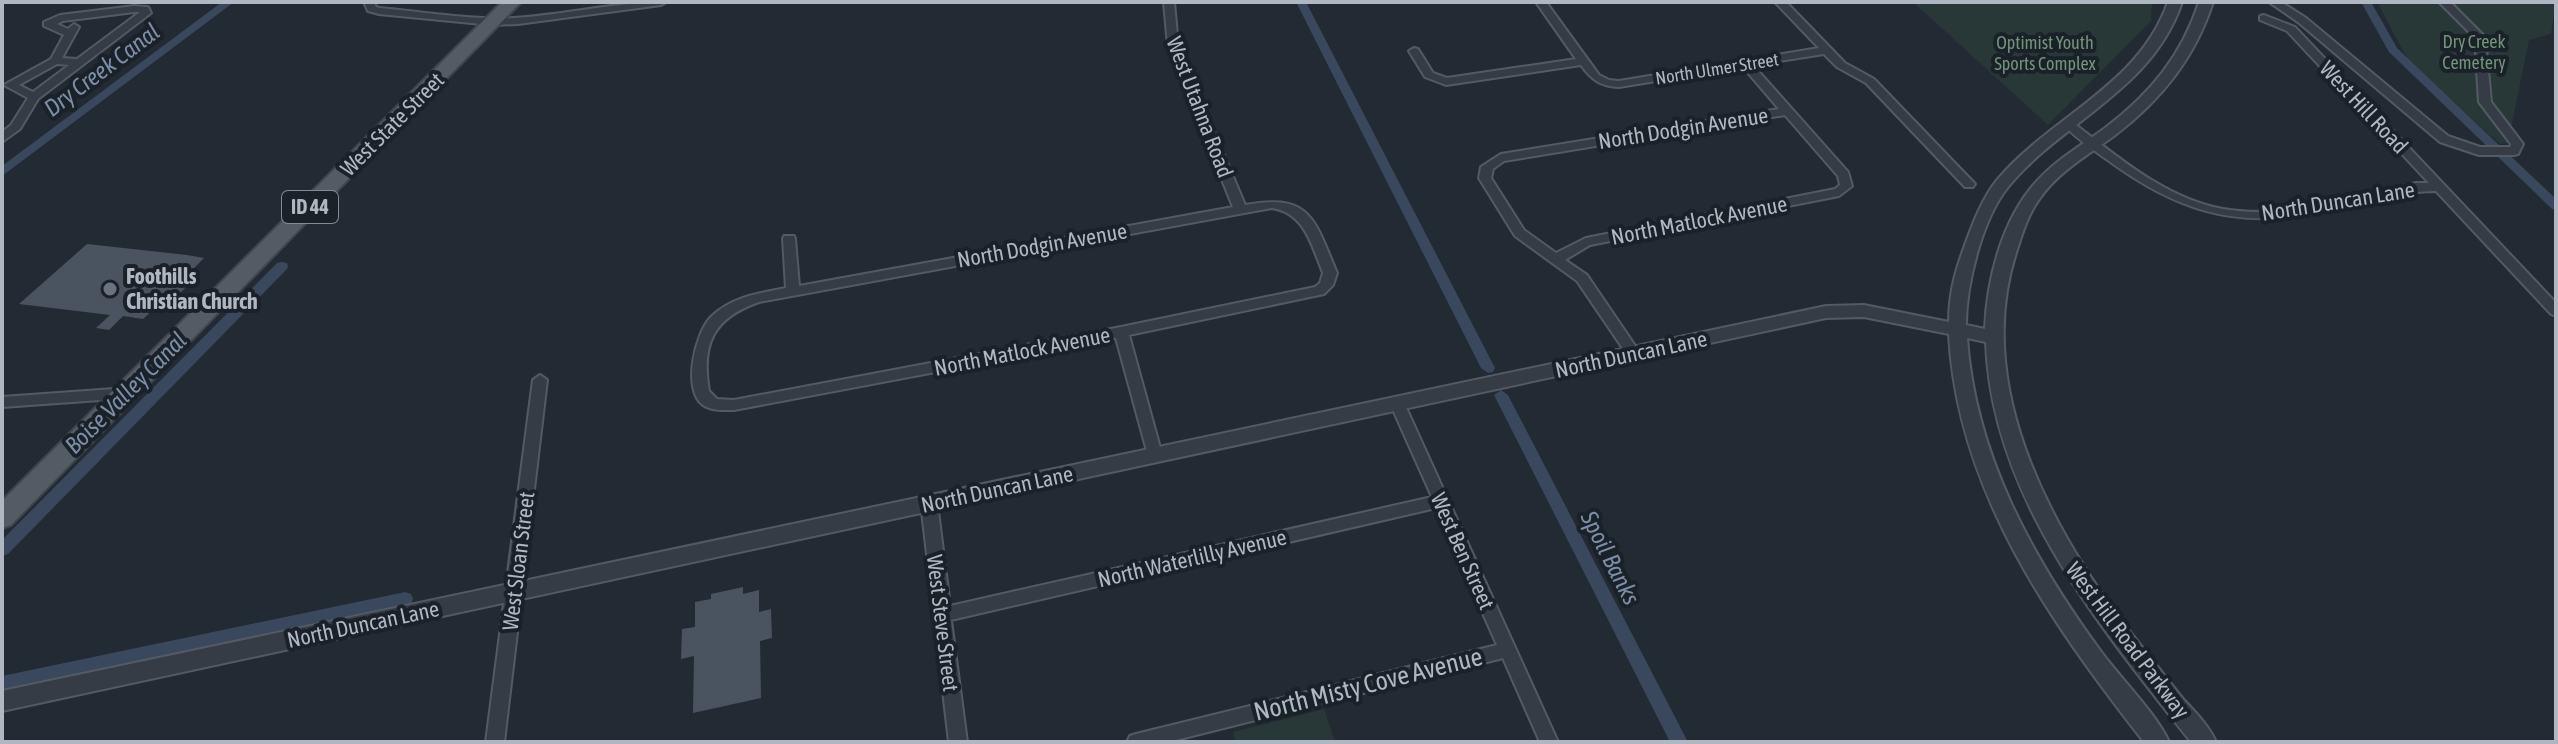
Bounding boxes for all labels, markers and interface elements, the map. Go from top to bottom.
water label: Dry Creek Canal [39,18,165,122]
park label: Dry Creek Cemetery [2442,31,2506,73]
park label: Optimist Youth Sports Complex [1994,32,2096,74]
street label: West Utahna Road [1161,33,1239,181]
street label: North Ulmer Street [1654,48,1780,89]
street label: West Hill Road [2315,55,2413,159]
street label: West State Street [335,67,449,181]
street label: North Dodgin Avenue [1596,102,1770,154]
street label: North Duncan Lane [2260,176,2416,226]
street label: North Matlock Avenue [1609,190,1789,250]
road number: ID 44 [282,191,338,223]
street label: North Dodgin Avenue [955,217,1129,273]
place label: Foothills Christian Church [126,263,258,314]
marker: Foothills Christian Church [101,280,119,298]
street label: North Matlock Avenue [932,321,1112,381]
street label: North Duncan Lane [1553,325,1709,383]
water label: Boise Valley Canal [59,326,192,459]
street label: North Duncan Lane [919,460,1075,518]
street label: West Ben Street [1426,489,1500,613]
street label: West Sloan Street [497,490,539,632]
water label: Spoil Banks [1575,506,1645,609]
street label: North Waterlilly Avenue [1095,524,1289,592]
street label: West Steve Street [922,553,964,693]
street label: West Hill Road Parkway [2061,557,2195,723]
street label: North Duncan Lane [285,595,441,653]
street label: North Misty Cove Avenue [1251,641,1485,727]

